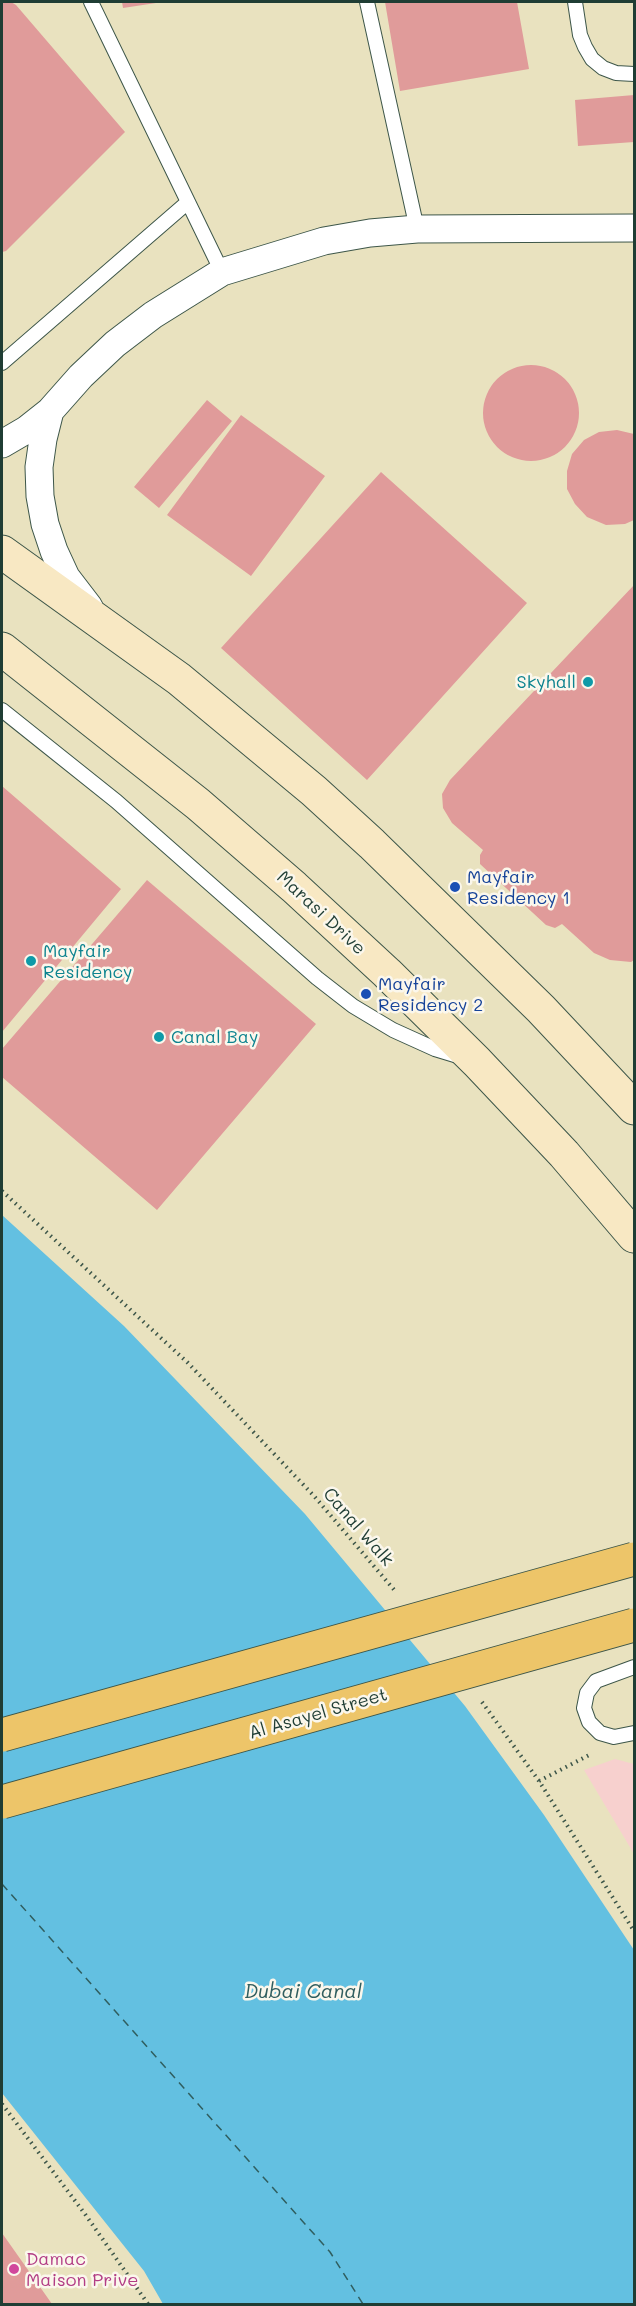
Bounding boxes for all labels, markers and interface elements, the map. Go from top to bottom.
place label: Skyhall [517,671,576,693]
marker: Skyhall [581,675,595,689]
street label: Marasi Drive [272,866,370,960]
place label: Mayfair Residency 1 [467,866,570,908]
marker: Mayfair Residency 1 [448,880,462,894]
place label: Mayfair Residency [43,940,132,982]
marker: Mayfair Residency [24,954,38,968]
place label: Mayfair Residency 2 [378,973,483,1016]
marker: Mayfair Residency 2 [359,987,373,1001]
place label: Canal Bay [171,1026,258,1048]
marker: Canal Bay [152,1030,166,1044]
street label: Canal Walk [318,1483,398,1571]
street label: Al Asayel Street [246,1684,390,1744]
water label: Dubai Canal [244,1980,362,2004]
place label: Damac Maison Prive [26,2248,138,2290]
marker: Damac Maison Prive [7,2262,21,2276]

